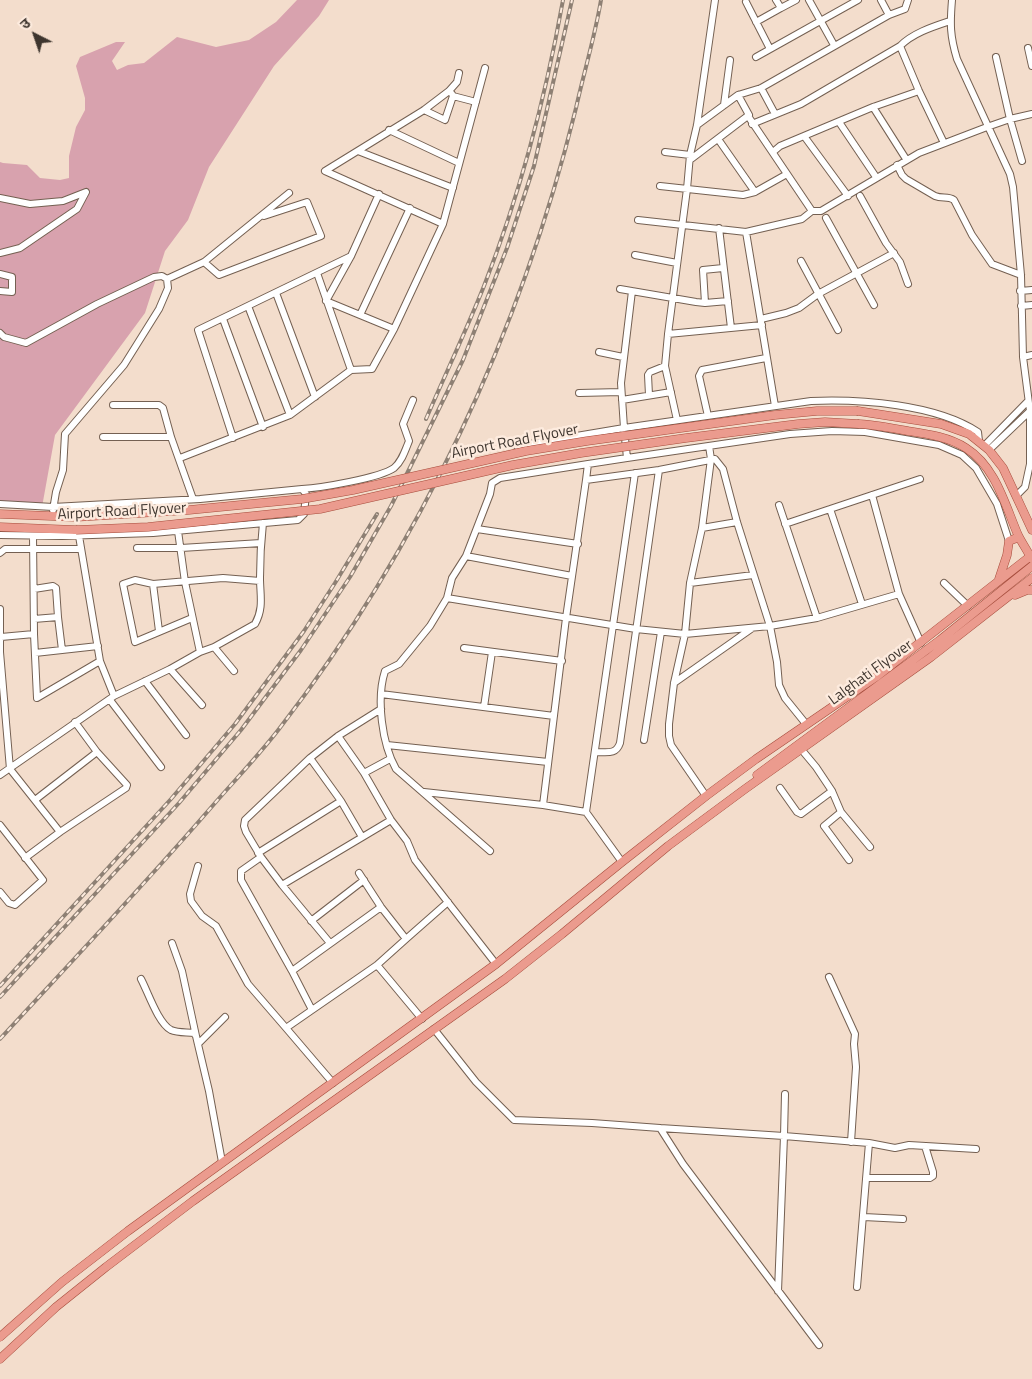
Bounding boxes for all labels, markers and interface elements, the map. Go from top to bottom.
north arrow [10,10,60,60]
text: उ [15,13,35,34]
street label: Airport Road Flyover [450,421,580,463]
street label: Airport Road Flyover [57,500,187,524]
street label: Lalghati Flyover [826,637,916,709]

